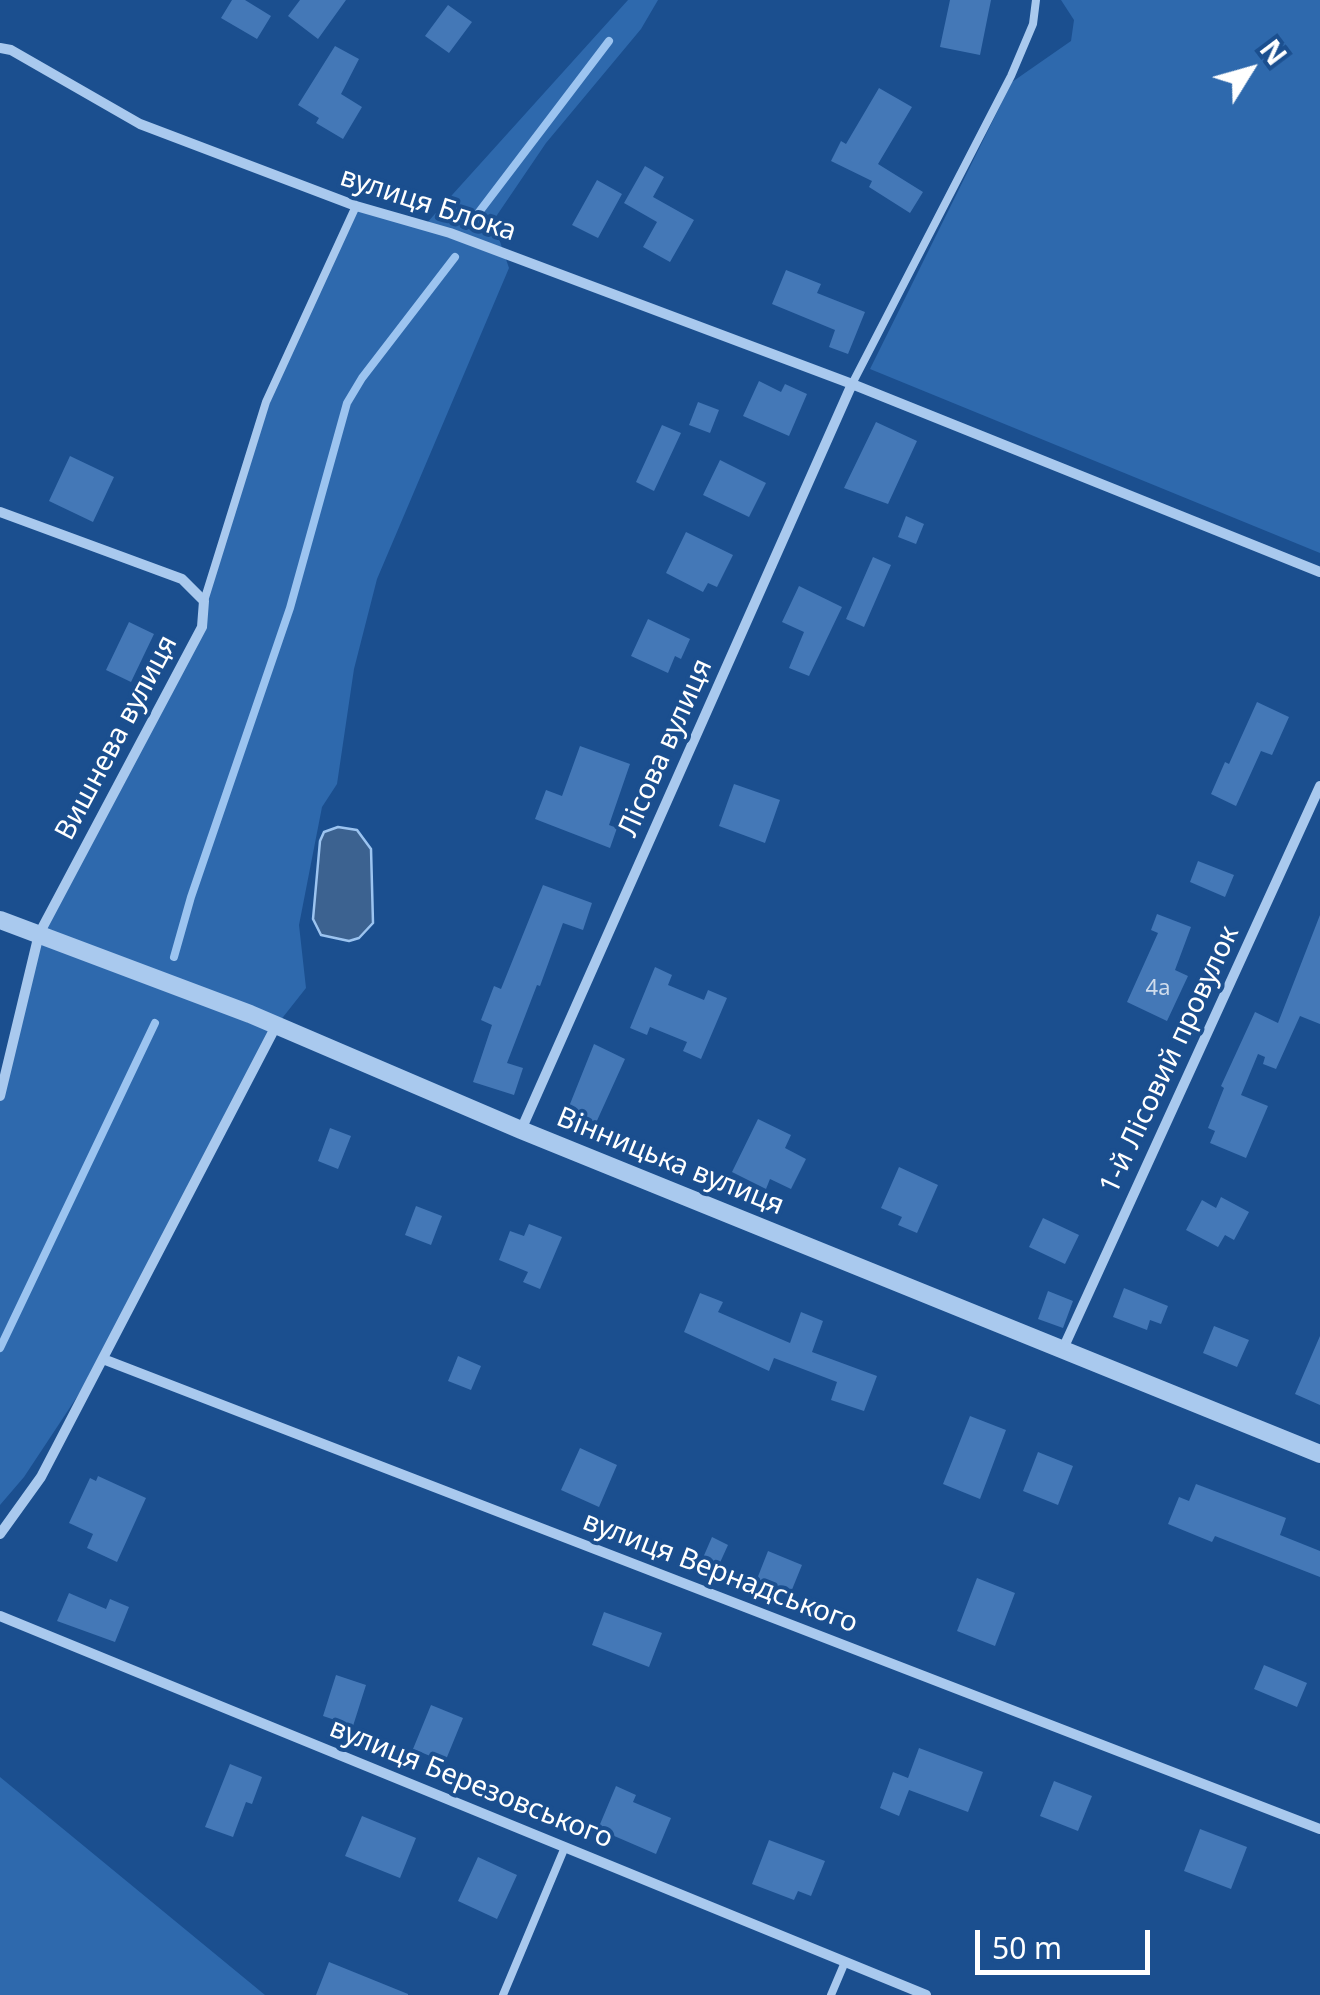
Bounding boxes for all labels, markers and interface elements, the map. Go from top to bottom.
north arrow [1200,20,1300,120]
text: N [1252,31,1296,72]
street label: вулиця Блока [336,161,520,249]
street label: Вишнева вулиця [49,630,185,846]
street label: Лісова вулиця [612,654,720,842]
street label: 1-й Лісовий провулок [1093,921,1247,1199]
house number: 4а [1146,976,1170,1002]
street label: Вінницька вулиця [551,1101,789,1223]
street label: вулиця Вернадського [578,1505,862,1641]
street label: вулиця Березовського [324,1712,618,1856]
scale bar [980,1910,1155,1972]
text: 50 m [992,1927,1062,1968]

